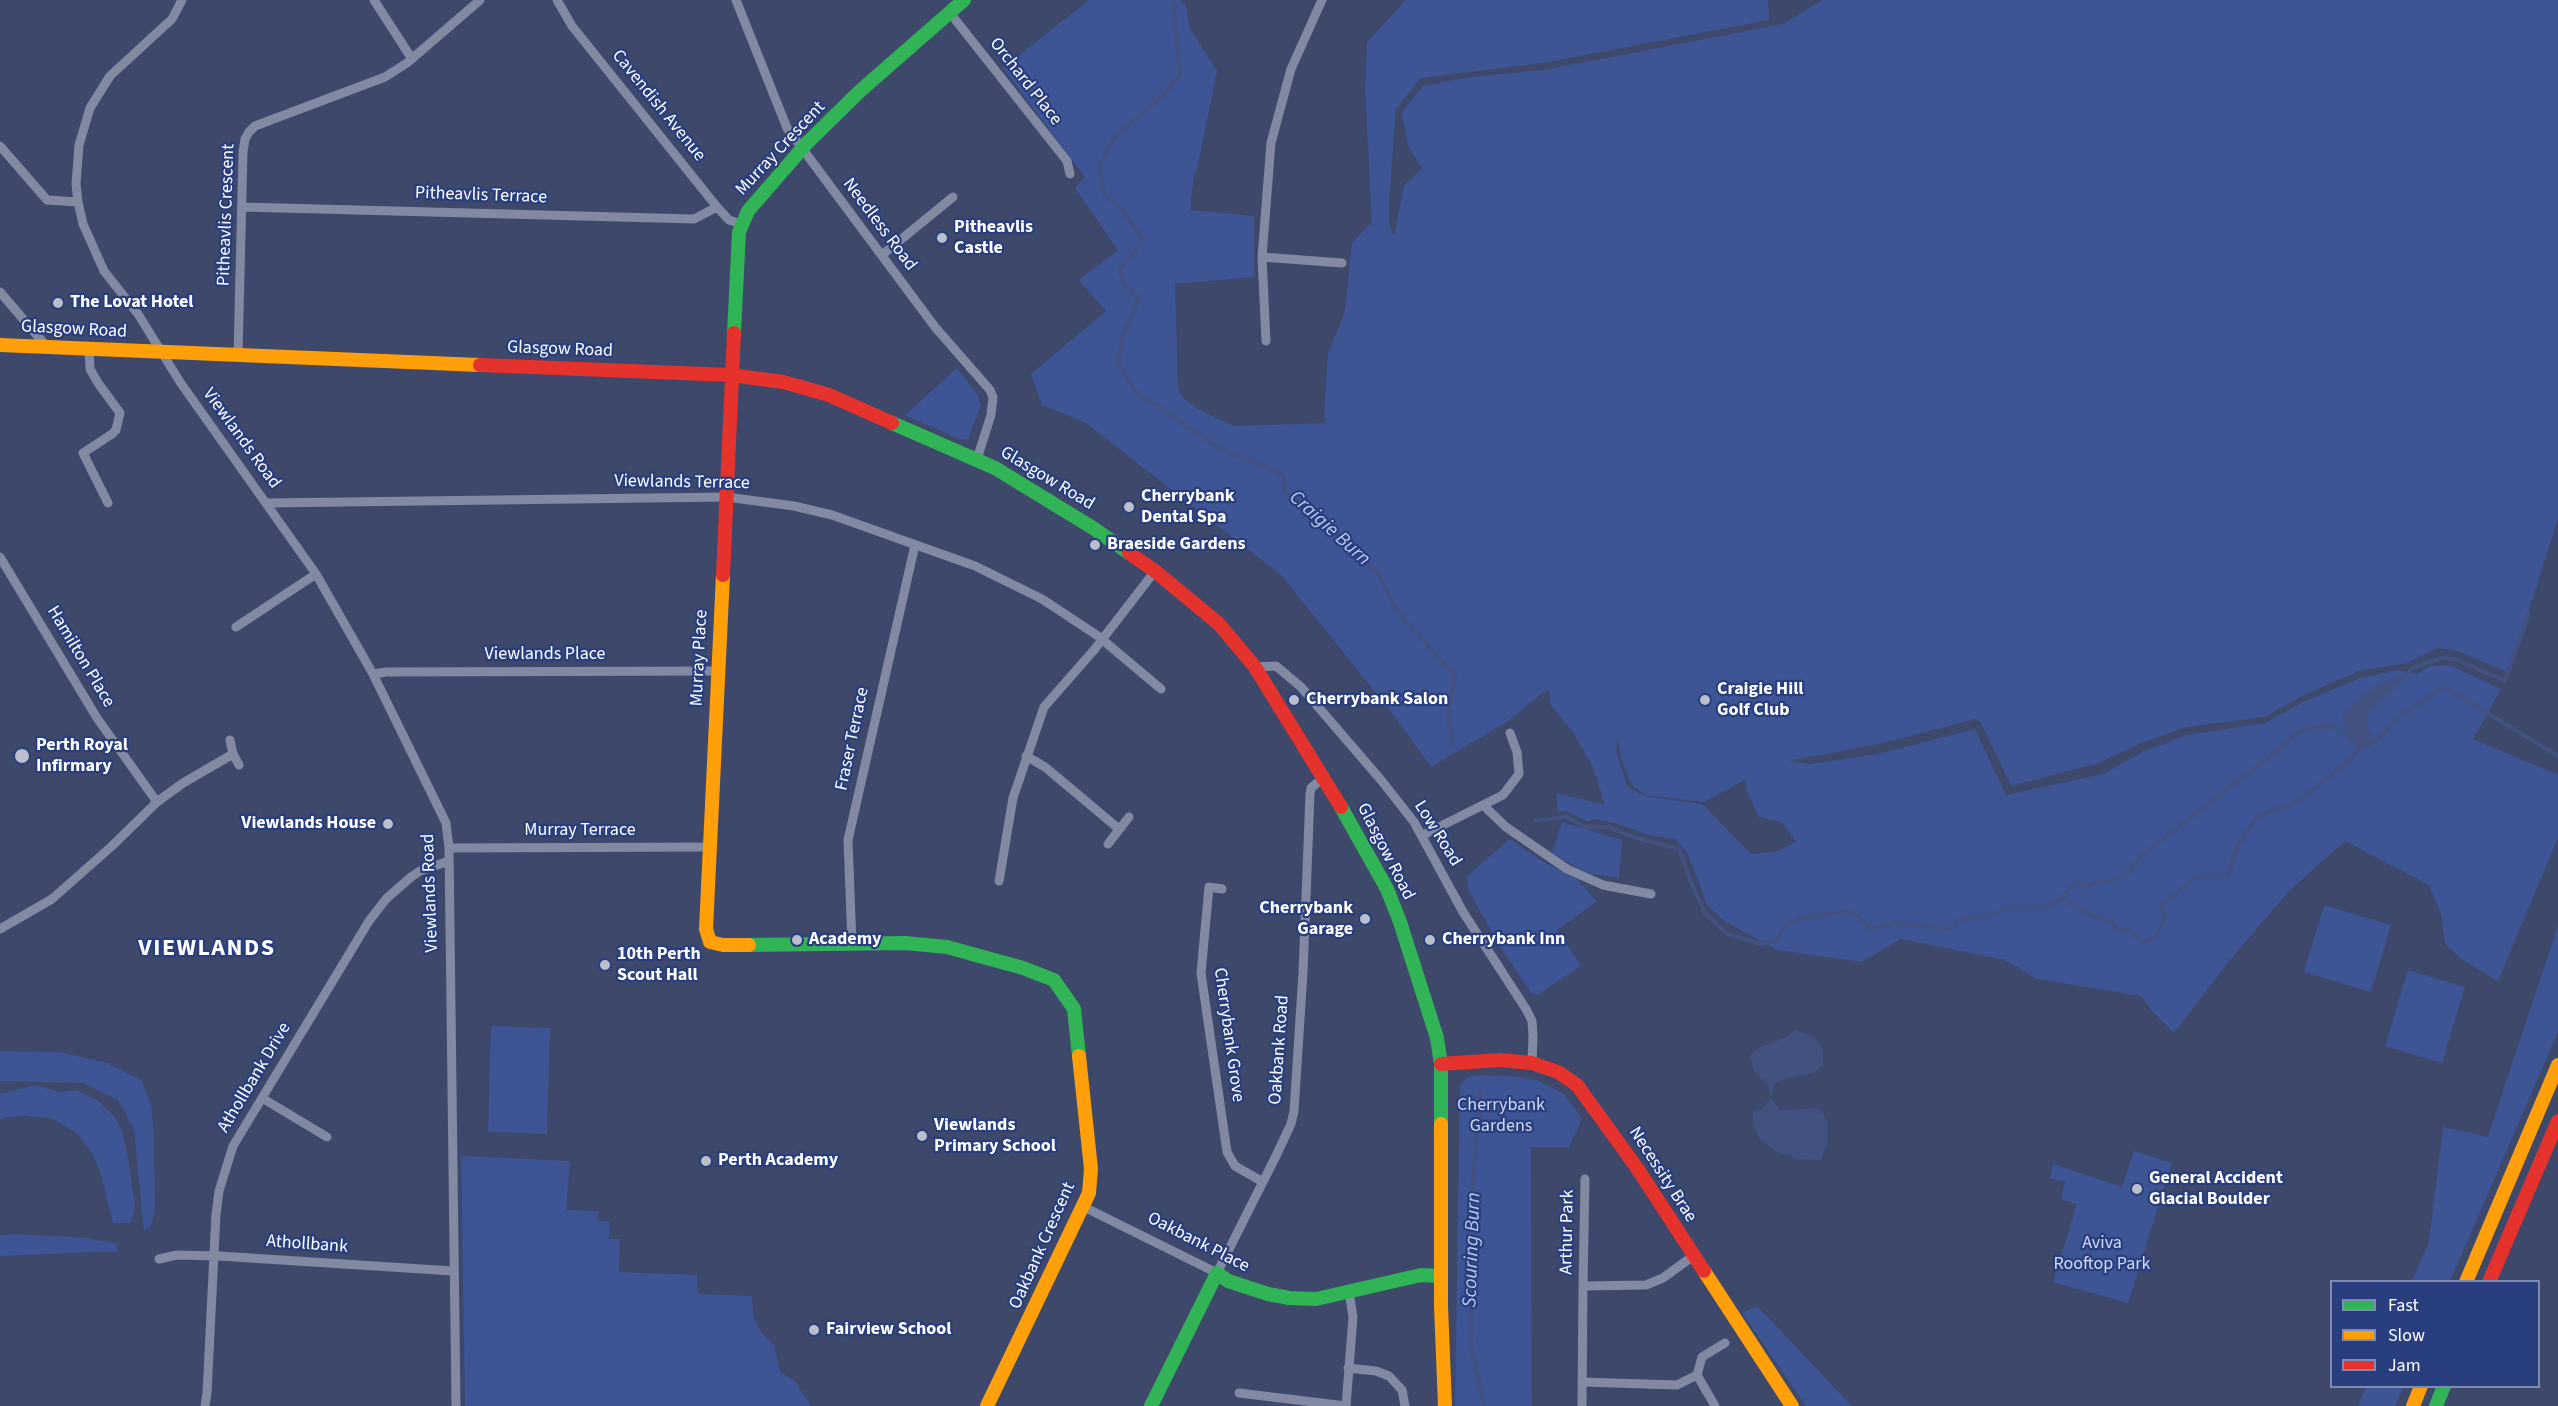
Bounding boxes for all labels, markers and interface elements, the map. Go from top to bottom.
street label: Orchard Place [984,34,1066,130]
street label: Cavendish Avenue [606,46,710,166]
street label: Murray Crescent [732,97,830,201]
street label: Pitheavlis Crescent [214,144,240,286]
street label: Needless Road [837,174,921,276]
street label: Pitheavlis Terrace [415,183,547,209]
place label: Pitheavlis Castle [954,217,1033,260]
marker: Pitheavlis Castle [935,231,949,245]
place label: The Lovat Hotel [70,292,194,314]
marker: The Lovat Hotel [51,296,65,310]
street label: Glasgow Road [21,316,127,344]
street label: Glasgow Road [507,337,613,363]
street label: Viewlands Road [197,385,285,493]
street label: Glasgow Road [996,442,1098,516]
street label: Viewlands Terrace [614,471,750,495]
place label: Cherrybank Dental Spa [1141,486,1235,528]
water label: Craigie Burn [1283,486,1375,572]
marker: Cherrybank Dental Spa [1122,500,1136,514]
place label: Braeside Gardens [1107,534,1245,556]
marker: Braeside Gardens [1088,538,1102,552]
street label: Hamilton Place [41,602,119,712]
street label: Murray Place [687,609,713,707]
street label: Viewlands Place [485,644,605,666]
place label: Craigie Hill Golf Club [1717,679,1803,722]
street label: Fraser Terrace [832,685,874,793]
place label: Cherrybank Salon [1306,689,1448,711]
marker: Cherrybank Salon [1287,693,1301,707]
marker: Craigie Hill Golf Club [1698,693,1712,707]
place label: Perth Royal Infirmary [36,735,128,777]
marker: Perth Royal Infirmary [13,747,31,765]
street label: Low Road [1408,797,1466,871]
street label: Glasgow Road [1351,800,1419,904]
place label: Viewlands House [241,813,376,835]
marker: Viewlands House [381,817,395,831]
street label: Murray Terrace [524,820,636,842]
street label: Viewlands Road [418,833,444,953]
place label: Cherrybank Garage [1259,898,1353,940]
marker: Cherrybank Garage [1358,912,1372,926]
place label: Academy [809,929,881,951]
place label: Cherrybank Inn [1442,929,1565,951]
marker: Academy [790,933,804,947]
marker: Cherrybank Inn [1423,933,1437,947]
district label: VIEWLANDS [138,936,276,964]
place label: 10th Perth Scout Hall [617,944,701,986]
marker: 10th Perth Scout Hall [598,958,612,972]
street label: Cherrybank Grove [1208,966,1248,1104]
street label: Oakbank Road [1265,995,1295,1105]
street label: Athollbank Drive [214,1019,296,1137]
park label: Cherrybank Gardens [1457,1095,1545,1138]
place label: Viewlands Primary School [934,1115,1056,1158]
street label: Necessity Brae [1623,1123,1701,1227]
marker: Viewlands Primary School [915,1129,929,1143]
place label: Perth Academy [718,1150,838,1172]
marker: Perth Academy [699,1154,713,1168]
place label: General Accident Glacial Boulder [2149,1168,2283,1210]
street label: Oakbank Crescent [1005,1179,1081,1313]
marker: General Accident Glacial Boulder [2130,1182,2144,1196]
street label: Arthur Park [1556,1189,1580,1275]
water label: Scouring Burn [1459,1192,1487,1308]
street label: Oakbank Place [1143,1208,1253,1278]
street label: Athollbank [265,1231,349,1259]
park label: Aviva Rooftop Park [2054,1233,2150,1276]
legend [2330,1280,2540,1388]
text: Fast [2388,1293,2419,1318]
place label: Fairview School [826,1319,951,1341]
marker: Fairview School [807,1323,821,1337]
text: Slow [2388,1323,2425,1348]
text: Jam [2388,1353,2421,1378]

